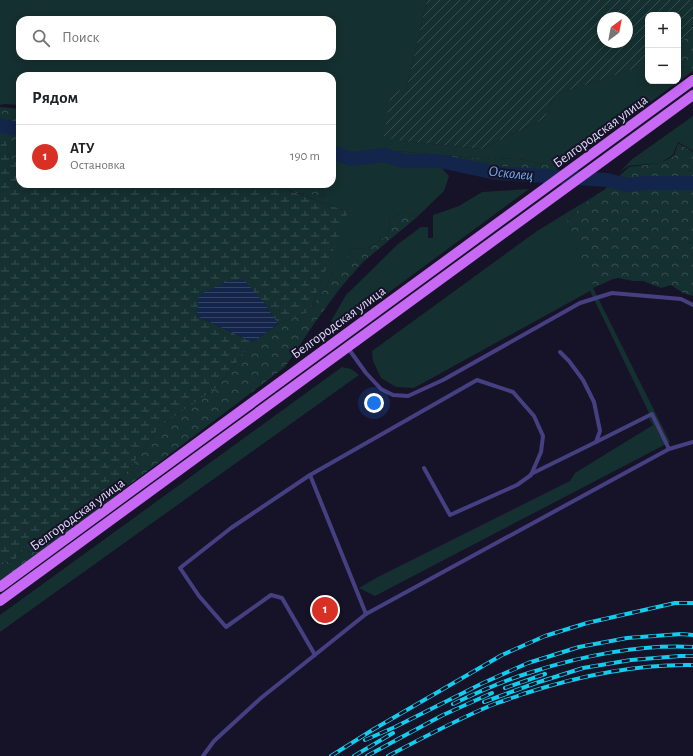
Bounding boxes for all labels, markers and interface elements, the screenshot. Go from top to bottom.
north arrow [597,12,633,48]
map controls [645,12,681,84]
button: + [645,12,681,48]
search box [16,16,336,60]
icon: search [30,27,52,49]
text: Поиск [62,30,100,45]
button: − [645,48,681,84]
text: Рядом [32,89,78,106]
street label: Белгородская улица [551,93,651,171]
text: АТУ [70,141,94,156]
text: 1 [43,150,47,163]
text: 190 m [290,150,320,163]
text: Остановка [70,159,125,172]
water label: Осколец [488,164,534,183]
street label: Белгородская улица [289,284,389,362]
your location [364,393,384,413]
street label: Белгородская улица [28,476,128,554]
pin: 1 [312,595,338,625]

